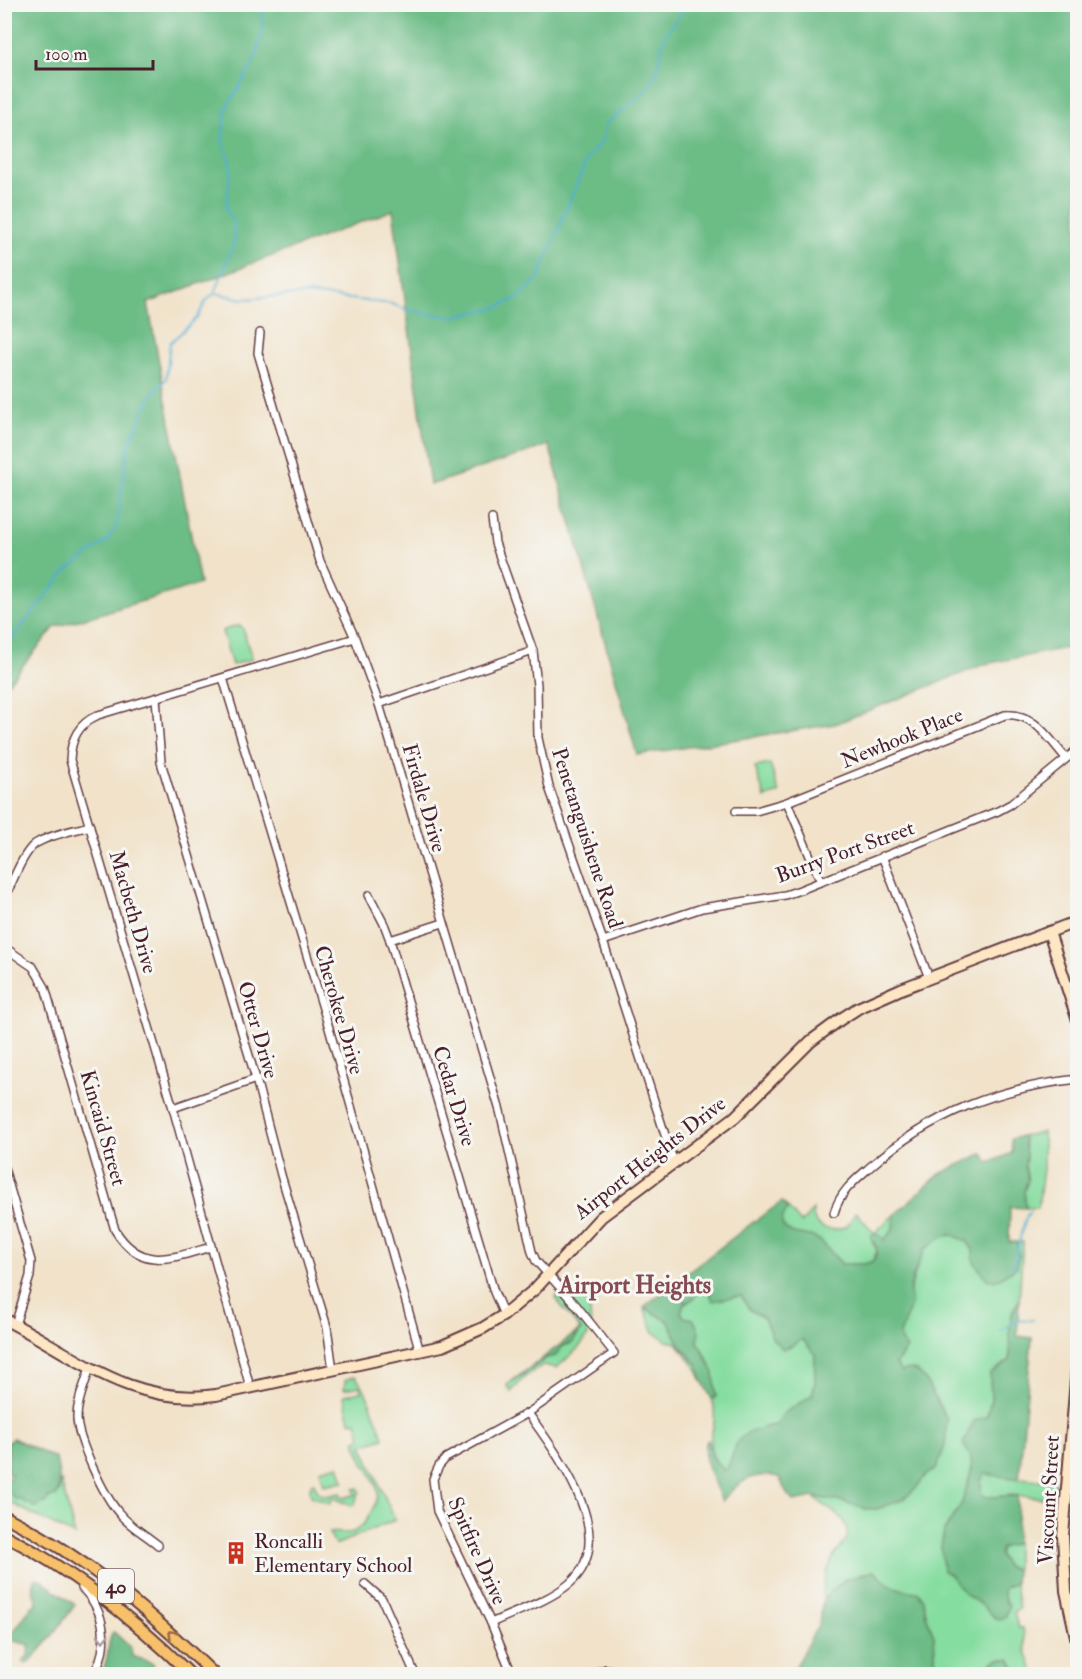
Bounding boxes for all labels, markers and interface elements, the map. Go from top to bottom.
scale bar [36,33,153,71]
text: 100 m [45,43,88,66]
street label: Newhook Place [837,701,967,775]
street label: Firdale Drive [396,741,452,856]
street label: Penetanguishene Road [545,744,629,932]
street label: Burry Port Street [772,814,918,890]
street label: Macbeth Drive [103,847,163,977]
street label: Cherokee Drive [308,942,370,1078]
street label: Otter Drive [231,978,285,1082]
street label: Cedar Drive [426,1043,482,1150]
street label: Kincaid Street [74,1067,132,1189]
street label: Airport Heights Drive [568,1090,732,1226]
district label: Airport Heights [558,1270,711,1301]
street label: Viscount Street [1032,1434,1066,1565]
street label: Spitfire Drive [441,1493,513,1609]
place label: Roncalli Elementary School [254,1528,413,1579]
building icon: Roncalli Elementary School [223,1540,249,1566]
road number: 40 [98,1569,134,1603]
one-way arrow [168,1630,178,1641]
one-way arrow [97,1633,110,1642]

